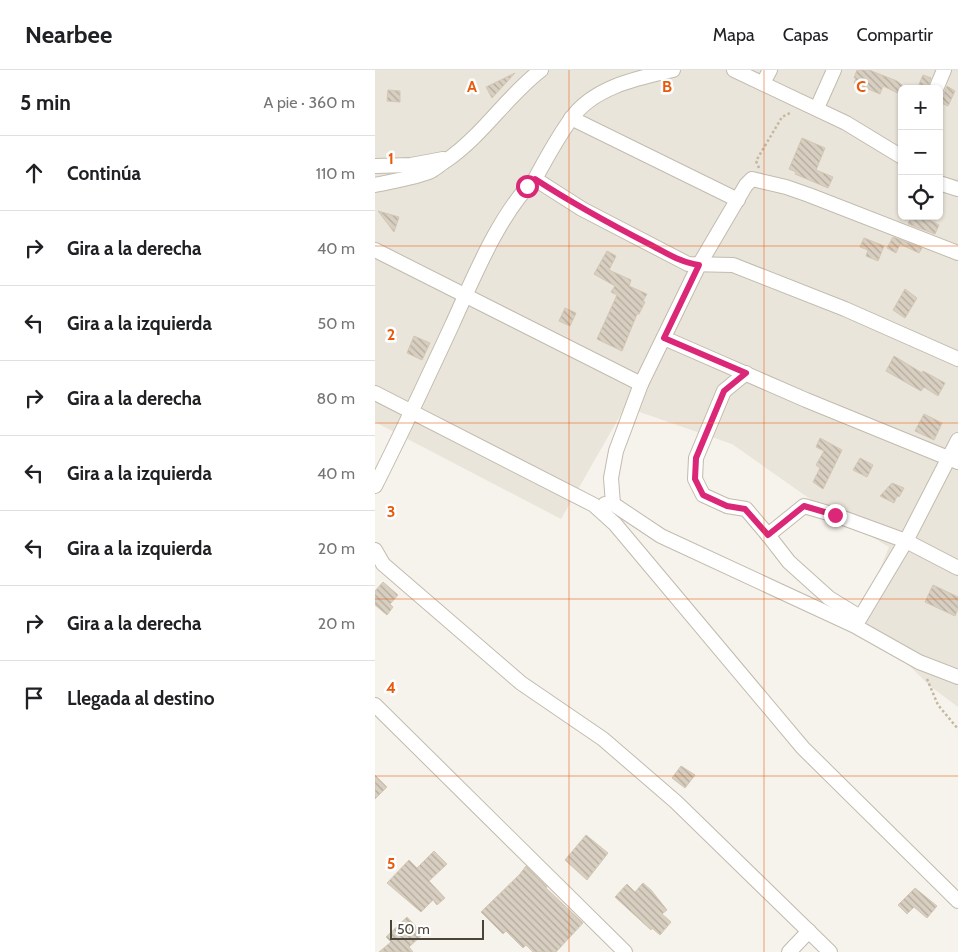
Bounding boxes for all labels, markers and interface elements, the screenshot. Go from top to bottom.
text: Nearbee [25,20,112,49]
text: Mapa [713,24,755,46]
text: Capas [783,24,829,46]
text: Compartir [857,24,933,46]
text: A [467,77,477,96]
text: B [662,77,672,96]
text: C [856,77,866,96]
map controls [898,85,943,220]
button: + [898,85,943,130]
text: 5 min [20,90,71,115]
text: A pie · 360 m [263,93,355,112]
button: − [898,130,943,175]
text: 1 [388,149,394,168]
icon: ahead [20,159,48,187]
text: Continúa [67,162,141,185]
text: 110 m [316,164,355,183]
route start [516,175,539,198]
button: locate [898,175,943,220]
icon: right [20,234,48,262]
text: Gira a la derecha [67,237,202,260]
text: 40 m [317,239,355,258]
icon: left [20,309,48,337]
text: Gira a la izquierda [67,312,212,335]
text: 50 m [318,314,355,333]
text: 2 [387,325,395,344]
icon: right [20,384,48,412]
text: Gira a la derecha [67,387,202,410]
text: 80 m [317,389,355,408]
icon: left [20,459,48,487]
text: Gira a la izquierda [67,462,212,485]
text: 40 m [317,464,355,483]
text: 3 [387,502,395,521]
route end [824,504,847,527]
icon: left [20,534,48,562]
text: Gira a la izquierda [67,537,212,560]
text: 20 m [318,539,355,558]
icon: right [20,609,48,637]
text: Gira a la derecha [67,612,202,635]
text: 20 m [318,614,355,633]
text: 4 [386,678,396,697]
icon: arrive [20,684,48,712]
text: Llegada al destino [67,687,214,710]
text: 5 [387,854,395,873]
scale bar [390,917,484,940]
text: 50 m [397,920,430,938]

